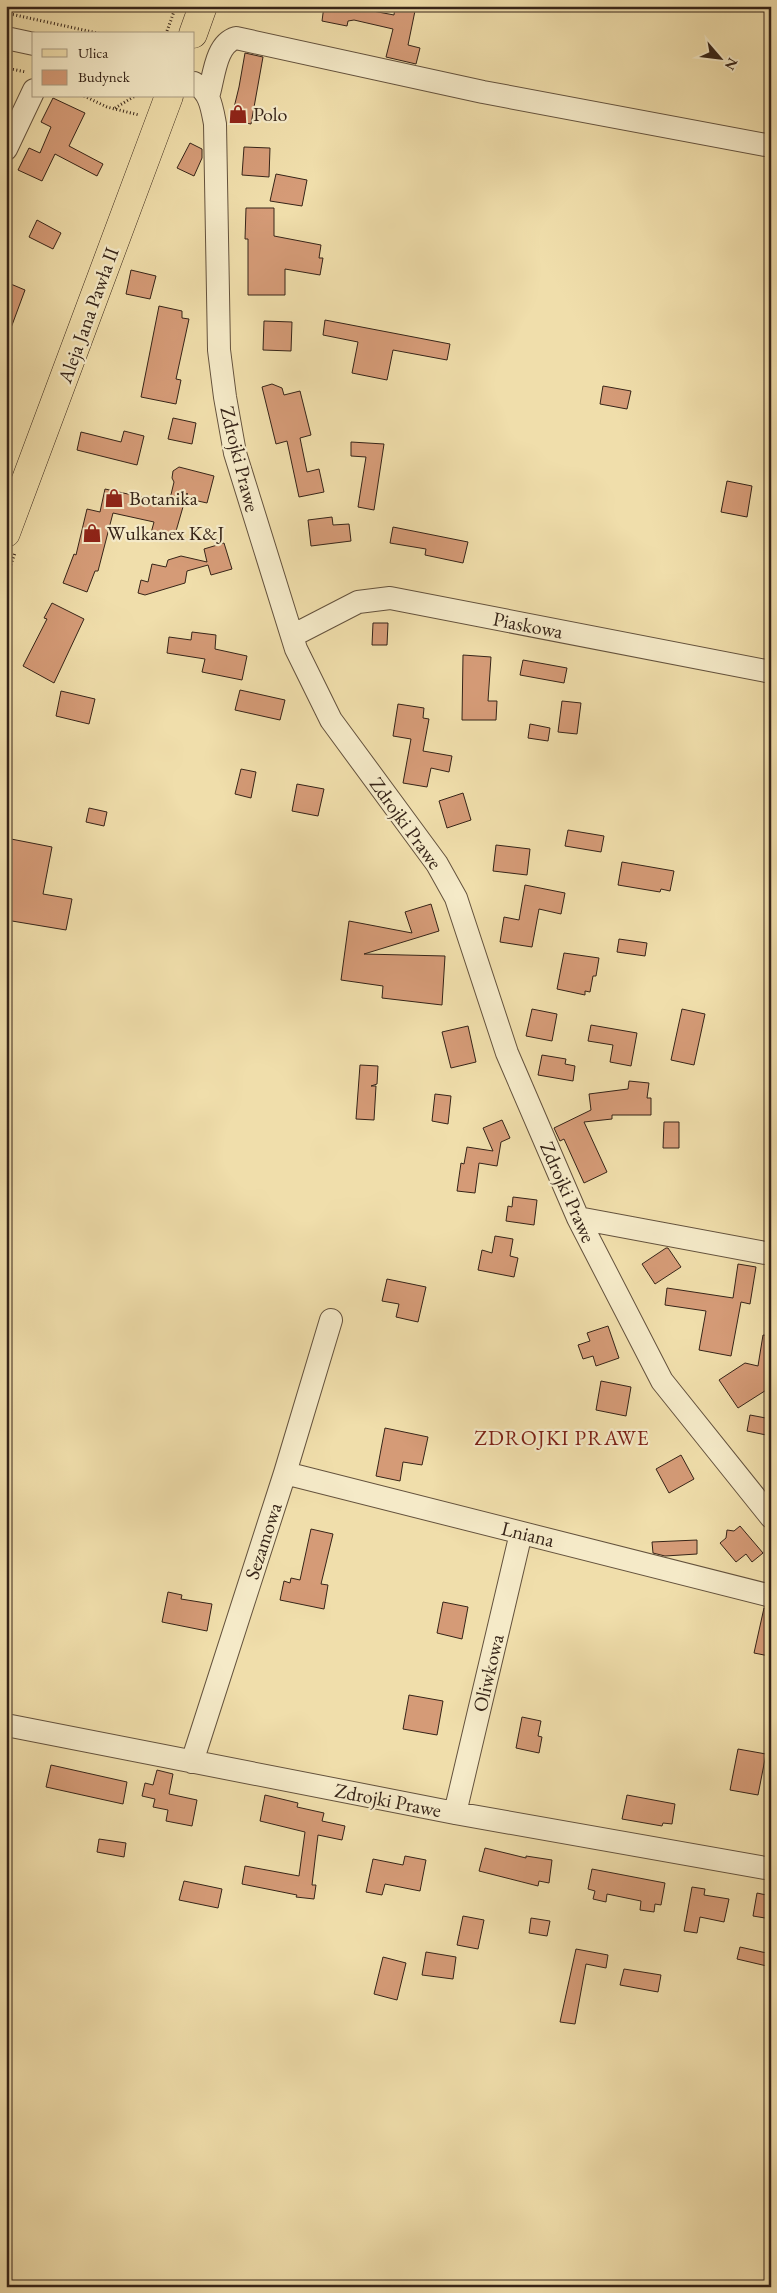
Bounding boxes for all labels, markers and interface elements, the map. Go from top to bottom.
legend [32,32,195,98]
north arrow [694,32,744,82]
text: Ulica [78,43,108,62]
text: N [721,55,742,74]
text: Budynek [78,67,131,86]
place label: Polo [253,101,287,127]
shop icon: Polo [227,103,249,125]
street label: Aleja Jana Pawła II [51,243,125,387]
street label: Zdrojki Prawe [214,404,266,515]
place label: Botanika [129,485,198,511]
shop icon: Botanika [103,487,125,509]
place label: Wulkanex K&J [107,520,224,546]
shop icon: Wulkanex K&J [81,522,103,544]
street label: Piaskowa [491,605,565,645]
street label: Zdrojki Prawe [364,772,448,874]
street label: Zdrojki Prawe [534,1137,602,1247]
district label: ZDROJKI PRAWE [474,1424,650,1451]
street label: Sezamowa [238,1499,288,1583]
street label: Lniana [499,1515,557,1553]
street label: Oliwkowa [466,1632,510,1714]
street label: Zdrojki Prawe [333,1777,444,1823]

